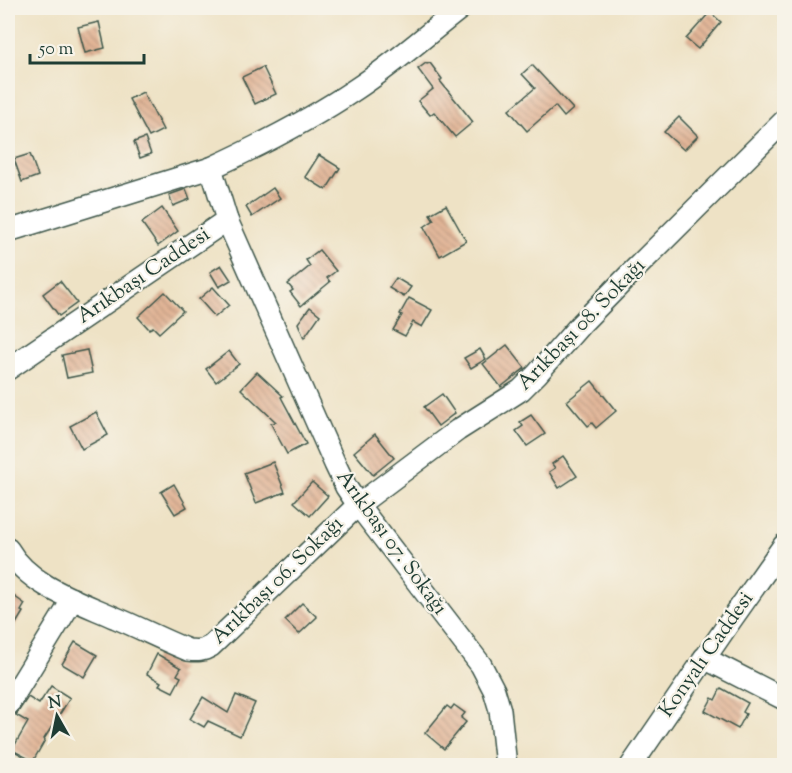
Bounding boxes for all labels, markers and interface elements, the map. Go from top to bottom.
scale bar [30,27,144,65]
text: 50 m [38,37,74,63]
street label: Arıkbaşı Caddesi [71,220,217,332]
street label: Arıkbaşı 08. Sokağı [511,252,653,398]
street label: Arıkbaşı 07. Sokağı [328,464,454,622]
street label: Arıkbaşı 06. Sokağı [205,510,351,652]
street label: Konyalı Caddesi [652,586,762,724]
north arrow [27,686,87,746]
text: N [47,691,63,716]

